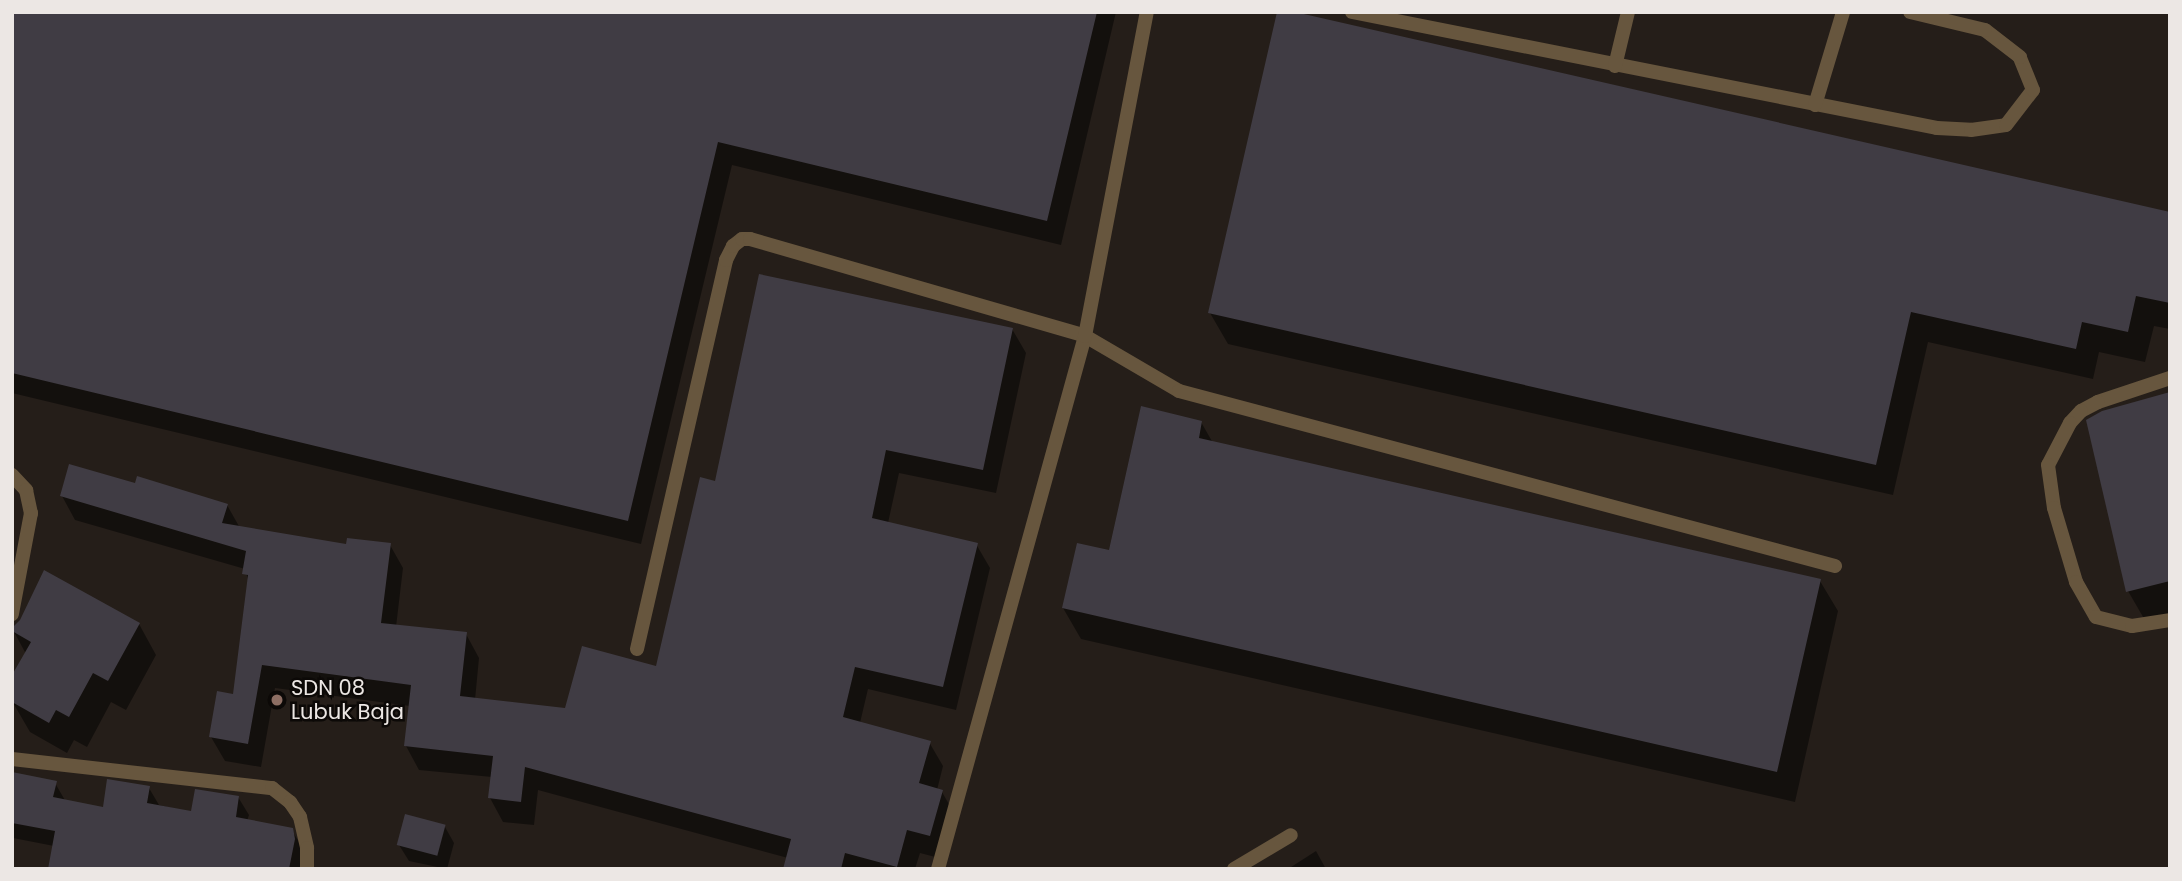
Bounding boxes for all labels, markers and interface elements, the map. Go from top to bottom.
place label: SDN 08 Lubuk Baja [291,675,404,725]
marker: SDN 08 Lubuk Baja [269,692,285,708]

